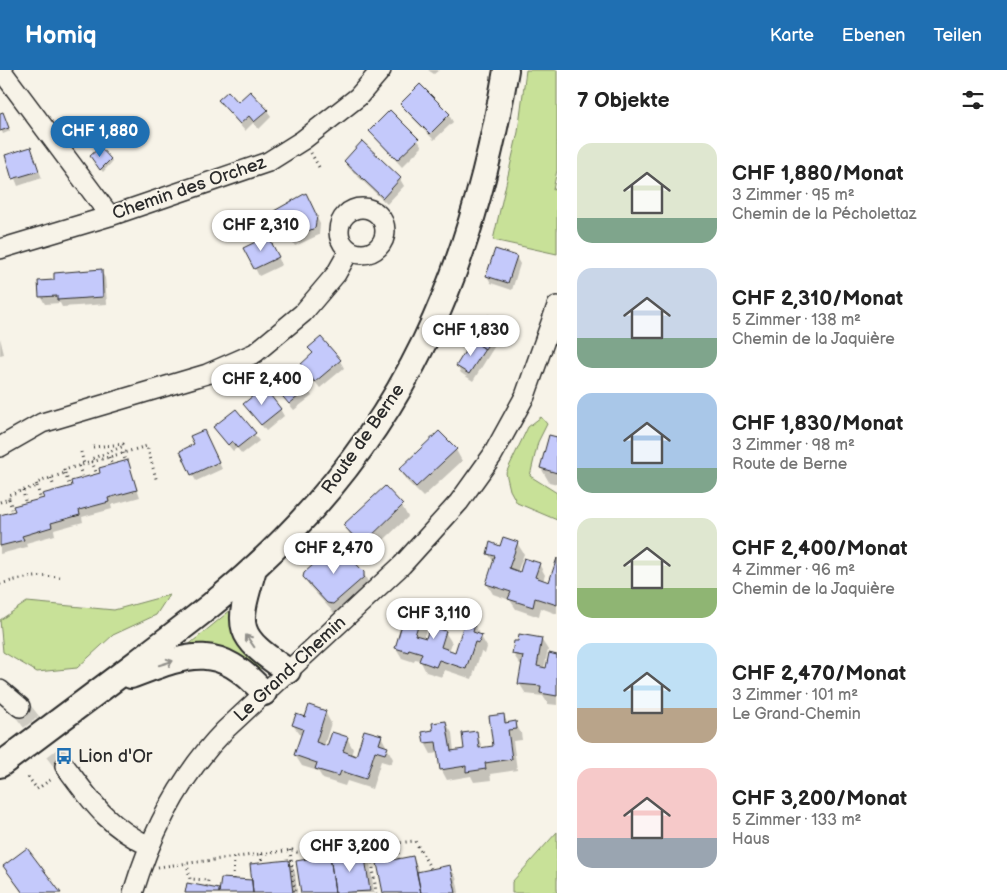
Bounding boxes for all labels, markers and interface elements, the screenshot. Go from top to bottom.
text: Homiq [25,21,97,50]
text: Karte [770,25,814,46]
text: Ebenen [842,25,905,46]
text: Teilen [933,25,982,46]
icon: filters [959,86,987,114]
text: 7 Objekte [577,88,670,113]
pin: CHF 1,880 [43,116,157,158]
text: CHF 1,880 [62,122,138,141]
street label: Chemin des Orchez [109,152,269,224]
text: CHF 1,880/Monat [732,161,904,186]
icon: home [617,163,677,223]
text: 3 Zimmer · 95 m² [732,186,855,205]
text: Chemin de la Pécholettaz [732,205,916,224]
pin: CHF 2,310 [204,210,318,252]
text: CHF 2,310 [223,216,299,235]
text: CHF 2,310/Monat [732,286,903,311]
icon: home [617,288,677,348]
text: 5 Zimmer · 138 m² [732,311,861,330]
pin: CHF 1,830 [414,314,528,357]
text: CHF 1,830 [433,321,509,340]
text: Chemin de la Jaquière [732,330,895,349]
pin: CHF 2,400 [205,364,319,406]
text: CHF 2,400 [222,370,302,389]
street label: Route de Berne [317,380,409,498]
text: CHF 1,830/Monat [732,411,903,436]
icon: home [617,413,677,473]
text: 3 Zimmer · 98 m² [732,436,855,455]
text: Route de Berne [732,455,847,474]
pin: CHF 2,470 [277,532,391,575]
text: CHF 2,400/Monat [732,536,907,561]
icon: home [617,538,677,598]
text: CHF 2,470 [295,539,373,558]
text: 4 Zimmer · 96 m² [732,561,855,580]
text: Chemin de la Jaquière [732,580,895,599]
pin: CHF 3,110 [377,598,491,640]
text: CHF 3,110 [397,604,471,623]
street label: Le Grand-Chemin [230,612,350,726]
one-way arrow [245,634,255,648]
one-way arrow [158,658,174,668]
text: CHF 2,470/Monat [732,661,906,686]
icon: home [617,663,677,723]
text: 3 Zimmer · 101 m² [732,686,858,705]
text: Le Grand-Chemin [732,705,861,724]
bus stop icon: Lion d'Or [54,746,74,766]
place label: Lion d'Or [78,746,153,767]
text: CHF 3,200/Monat [732,786,907,811]
icon: home [617,788,677,848]
text: 5 Zimmer · 133 m² [732,811,862,830]
pin: CHF 3,200 [293,830,407,873]
text: Haus [732,830,770,849]
text: CHF 3,200 [310,837,390,856]

